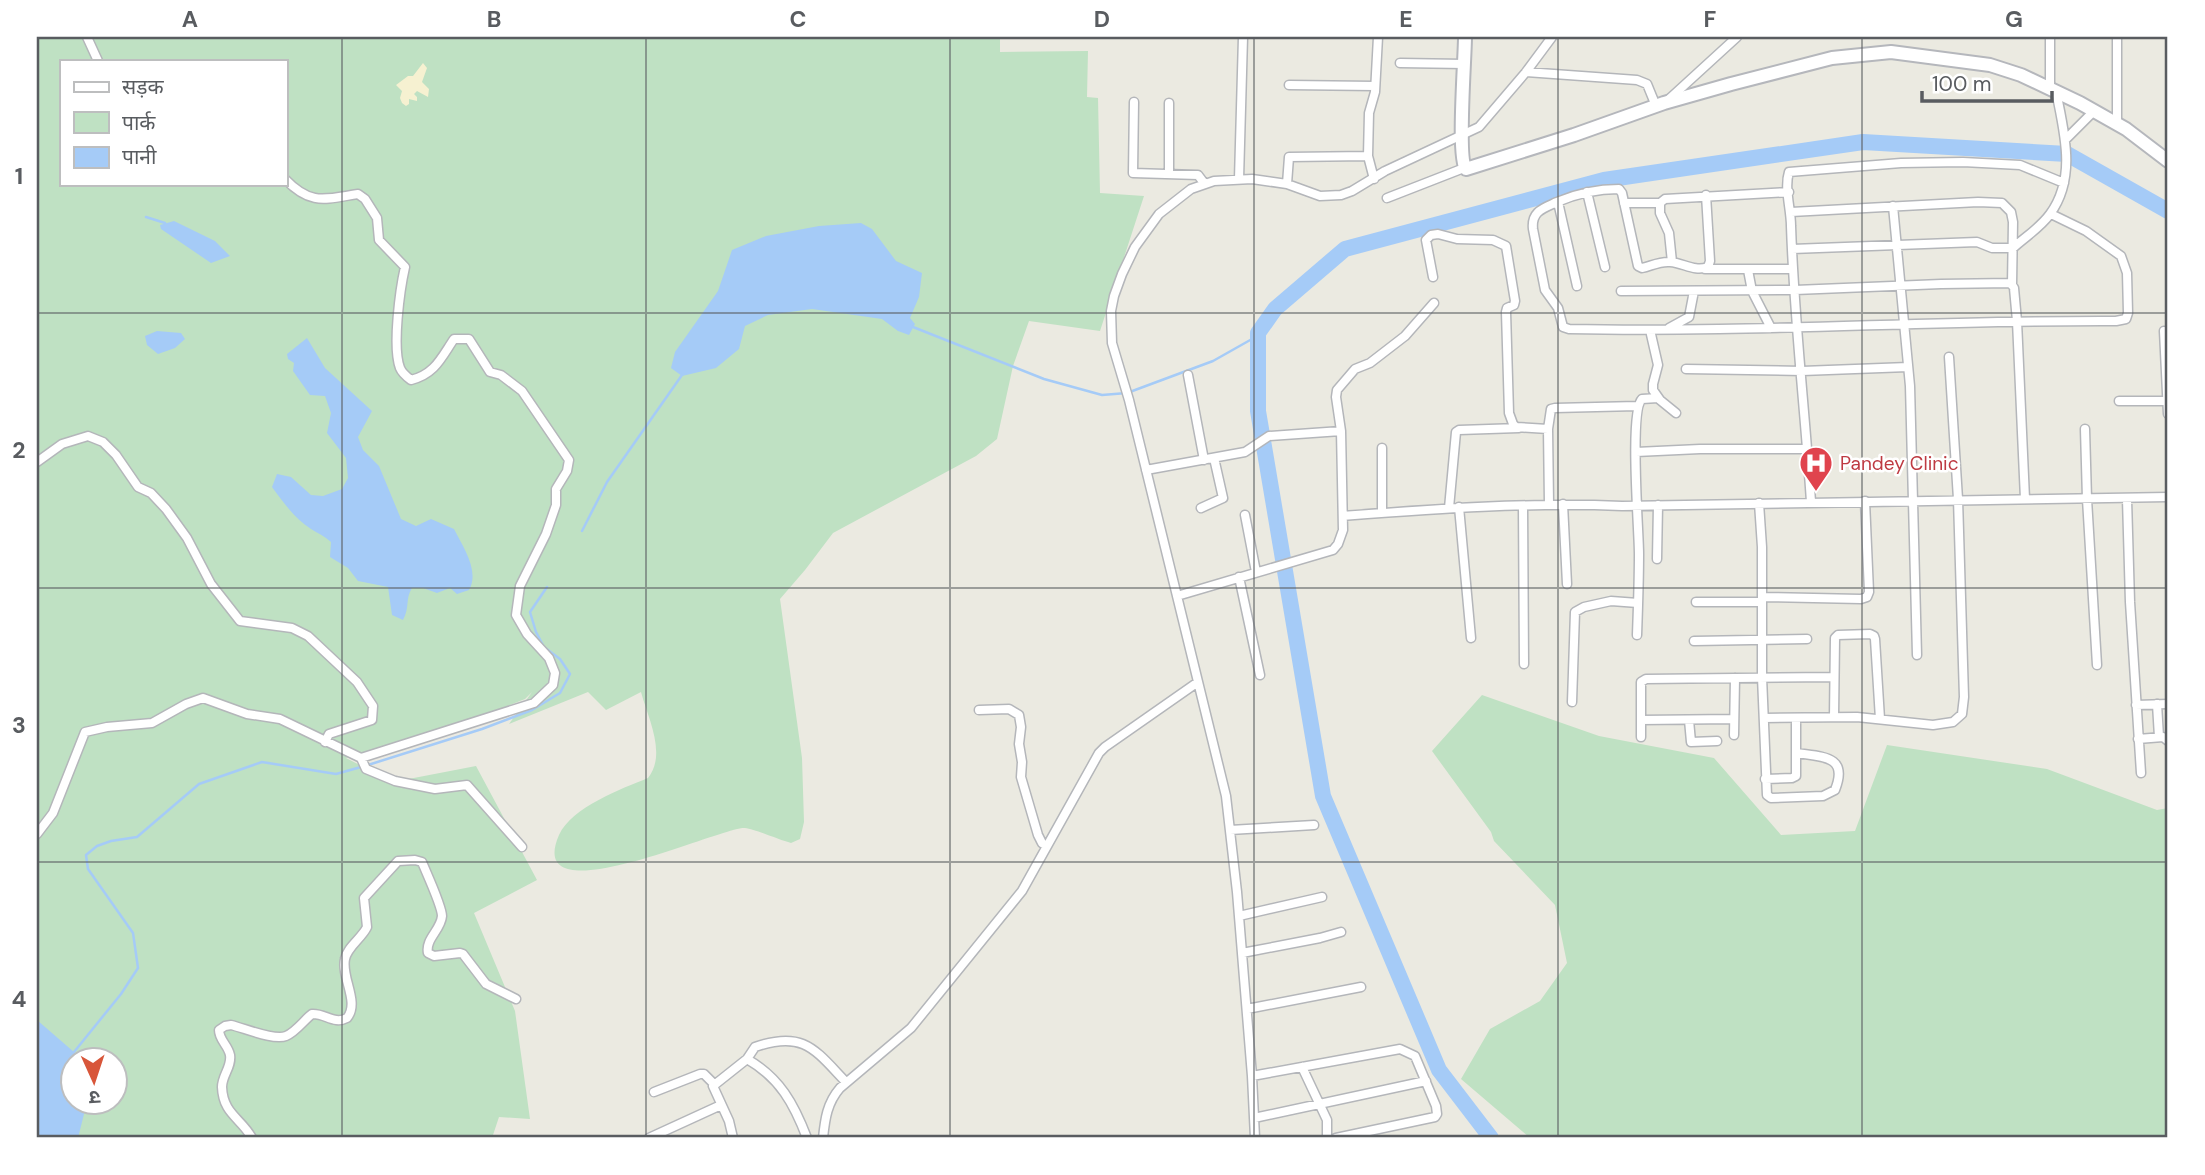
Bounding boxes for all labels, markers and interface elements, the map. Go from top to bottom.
text: A [182,4,198,34]
text: B [487,4,501,34]
text: C [790,4,806,34]
text: D [1094,4,1110,34]
text: E [1399,4,1413,34]
text: F [1704,4,1717,34]
text: G [2005,4,2023,34]
legend [60,60,287,186]
scale bar [1922,60,2051,104]
text: 100 m [1932,70,1992,98]
text: सड़क [122,73,164,101]
text: पार्क [122,109,156,137]
text: पानी [122,143,157,171]
text: 1 [15,161,23,191]
text: 2 [12,435,26,465]
hospital icon: Pandey Clinic [1797,444,1835,493]
place label: Pandey Clinic [1840,451,1959,476]
text: 3 [12,710,26,740]
text: 4 [12,984,27,1014]
north arrow [60,1046,130,1116]
text: उ [88,1085,101,1110]

